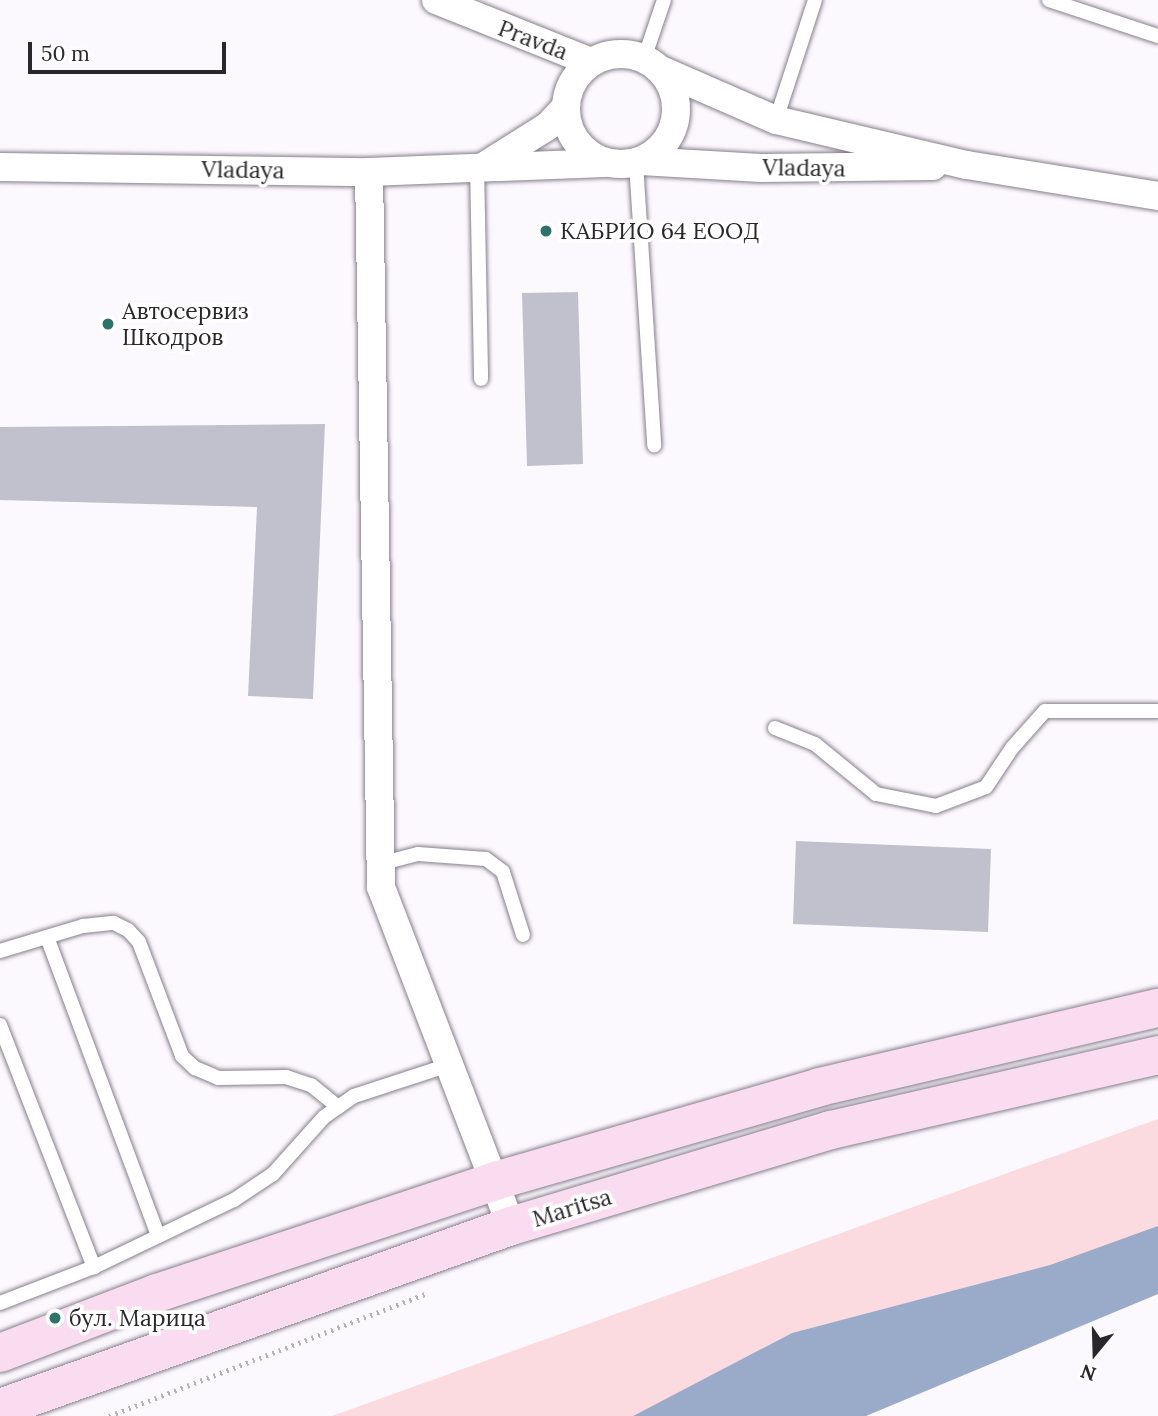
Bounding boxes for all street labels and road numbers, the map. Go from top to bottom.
street label: Pravda [494,14,572,66]
street label: Vladaya [762,153,846,183]
street label: Vladaya [201,155,285,185]
street label: Maritsa [529,1183,615,1233]

